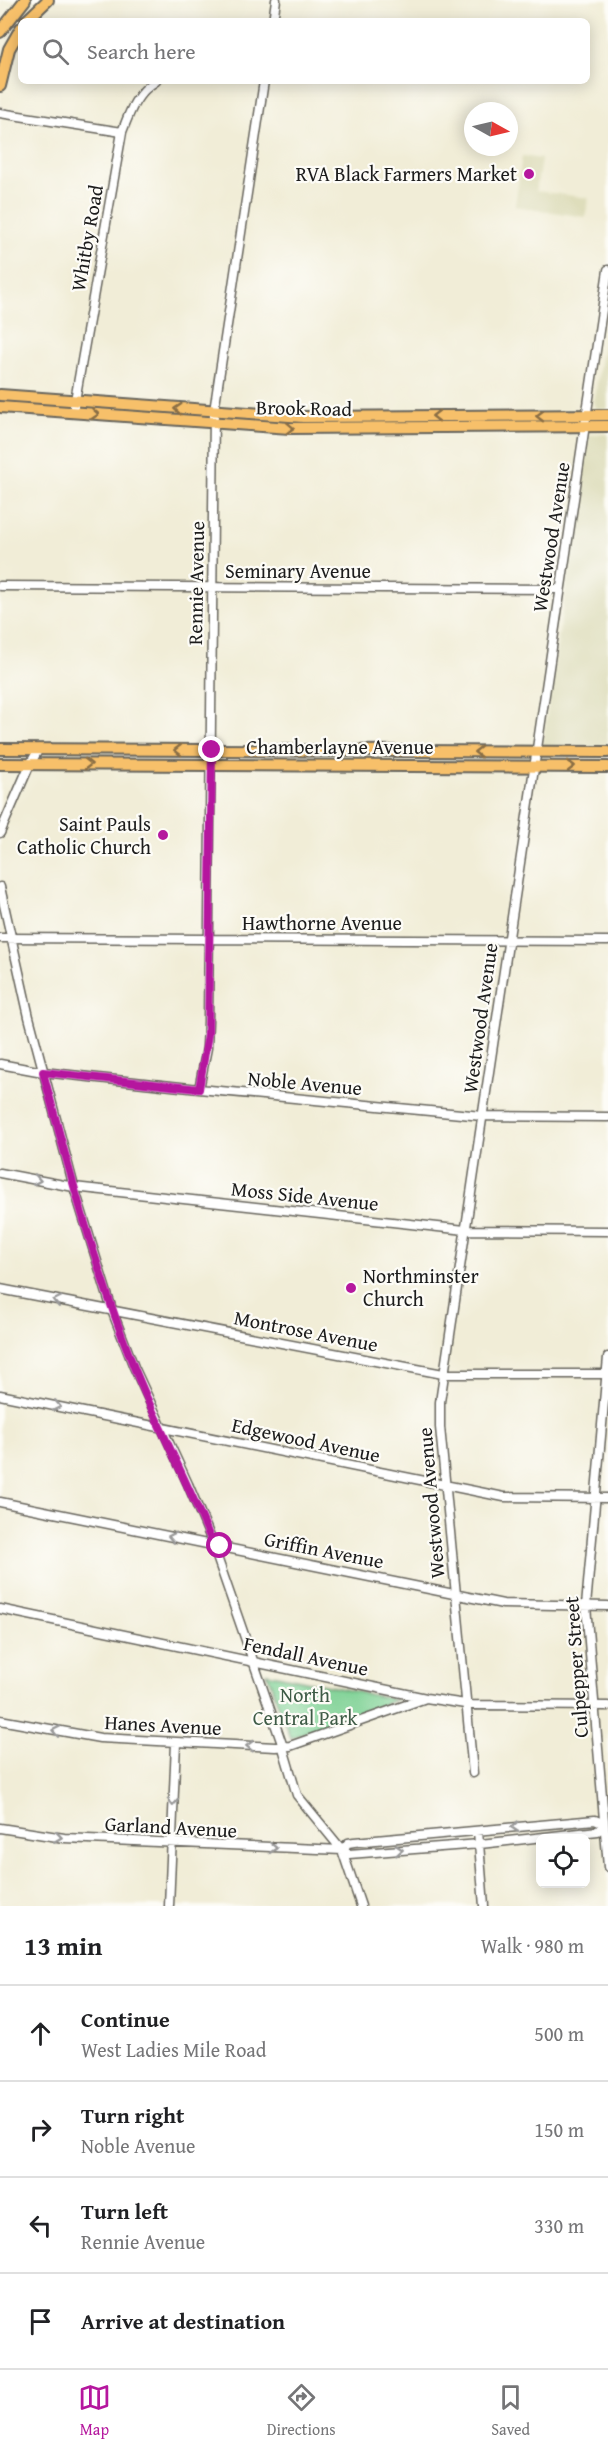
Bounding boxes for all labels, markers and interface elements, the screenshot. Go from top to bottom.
search box [18,18,590,84]
icon: search [39,35,72,68]
text: Search here [87,35,196,67]
north arrow [464,102,518,156]
place label: RVA Black Farmers Market [296,159,517,188]
marker: RVA Black Farmers Market [522,167,536,181]
street label: Whitby Road [63,182,110,293]
street label: Brook Road [256,392,353,423]
one-way arrow [174,402,183,415]
one-way arrow [91,407,100,420]
one-way arrow [431,410,440,422]
one-way arrow [536,410,545,422]
one-way arrow [285,422,294,434]
street label: Westwood Avenue [524,460,577,614]
street label: Rennie Avenue [180,521,211,645]
street label: Seminary Avenue [225,556,371,585]
street label: Chamberlayne Avenue [246,732,434,761]
route end [198,736,224,762]
one-way arrow [174,744,183,756]
one-way arrow [474,746,483,758]
one-way arrow [84,758,93,770]
one-way arrow [567,760,576,773]
place label: Saint Pauls Catholic Church [17,809,151,861]
marker: Saint Pauls Catholic Church [156,828,170,842]
street label: Hawthorne Avenue [242,908,402,937]
street label: Westwood Avenue [455,941,504,1095]
street label: Noble Avenue [247,1063,363,1102]
one-way arrow [32,1173,42,1186]
street label: Moss Side Avenue [230,1173,380,1218]
place label: Northminster Church [363,1261,479,1313]
marker: Northminster Church [344,1281,358,1295]
one-way arrow [52,1295,62,1308]
street label: Montrose Avenue [232,1302,381,1359]
one-way arrow [52,1399,62,1412]
street label: Edgewood Avenue [229,1410,383,1469]
street label: Westwood Avenue [409,1426,452,1580]
street label: Griffin Avenue [262,1524,386,1575]
one-way arrow [167,1531,177,1544]
route start [206,1532,232,1558]
street label: Culpepper Street [556,1595,595,1739]
street label: Fendall Avenue [241,1628,371,1683]
park label: North Central Park [253,1680,358,1732]
street label: Hanes Avenue [104,1707,222,1742]
one-way arrow [51,1725,61,1738]
one-way arrow [245,1740,254,1753]
one-way arrow [167,1797,180,1806]
street label: Garland Avenue [104,1809,238,1844]
one-way arrow [510,1820,519,1833]
one-way arrow [53,1830,62,1842]
map controls [536,1834,590,1888]
button: locate [536,1834,590,1888]
one-way arrow [269,1842,278,1855]
one-way arrow [395,1844,404,1857]
text: 13 min [24,1926,102,1965]
text: Walk · 980 m [481,1931,584,1960]
text: Continue [81,2003,170,2035]
icon: ahead [24,2017,57,2050]
text: 500 m [534,2019,584,2048]
text: West Ladies Mile Road [81,2035,267,2064]
text: Turn right [81,2099,184,2131]
icon: right [24,2113,57,2146]
text: 150 m [534,2115,584,2144]
text: Noble Avenue [81,2131,196,2160]
text: Turn left [81,2195,168,2227]
icon: left [24,2209,57,2242]
text: 330 m [534,2211,584,2240]
text: Rennie Avenue [81,2227,205,2256]
icon: arrive [24,2305,57,2338]
text: Arrive at destination [81,2305,285,2337]
tab: Map [78,2381,111,2441]
tab: Directions [267,2381,336,2441]
tab: Saved [491,2381,530,2441]

